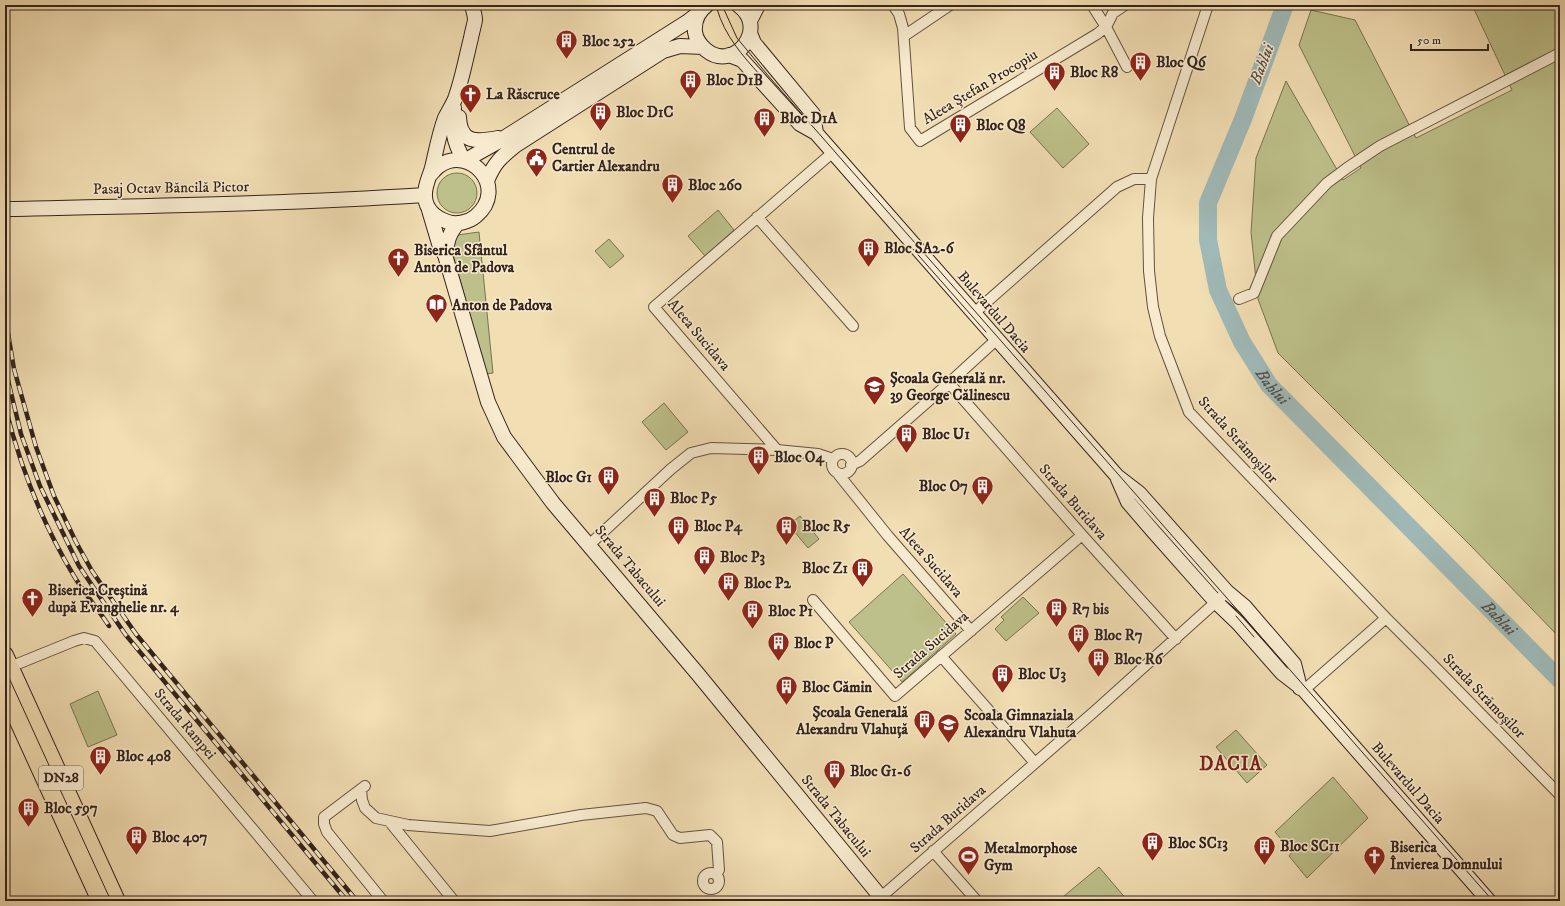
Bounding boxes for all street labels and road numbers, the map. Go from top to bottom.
street label: Aleea Ștefan Procopiu [919,45,1041,129]
street label: Pasaj Octav Băncilă Pictor [93,177,250,199]
street label: Bulevardul Dacia [953,267,1035,357]
street label: Aleea Sucidava [663,295,735,375]
street label: Strada Strămoșilor [1194,392,1282,488]
street label: Strada Buridava [1035,460,1112,544]
street label: Strada Tabacului [590,521,670,611]
street label: Aleea Sucidava [895,522,968,602]
street label: Strada Sucidava [889,607,973,683]
street label: Strada Strămoșilor [1439,649,1530,743]
street label: Strada Rampei [150,685,220,763]
street label: Bulevardul Dacia [1367,738,1449,828]
road number: DN28 [39,766,83,790]
street label: Strada Tabacului [797,771,875,861]
street label: Strada Buridava [906,780,990,857]

